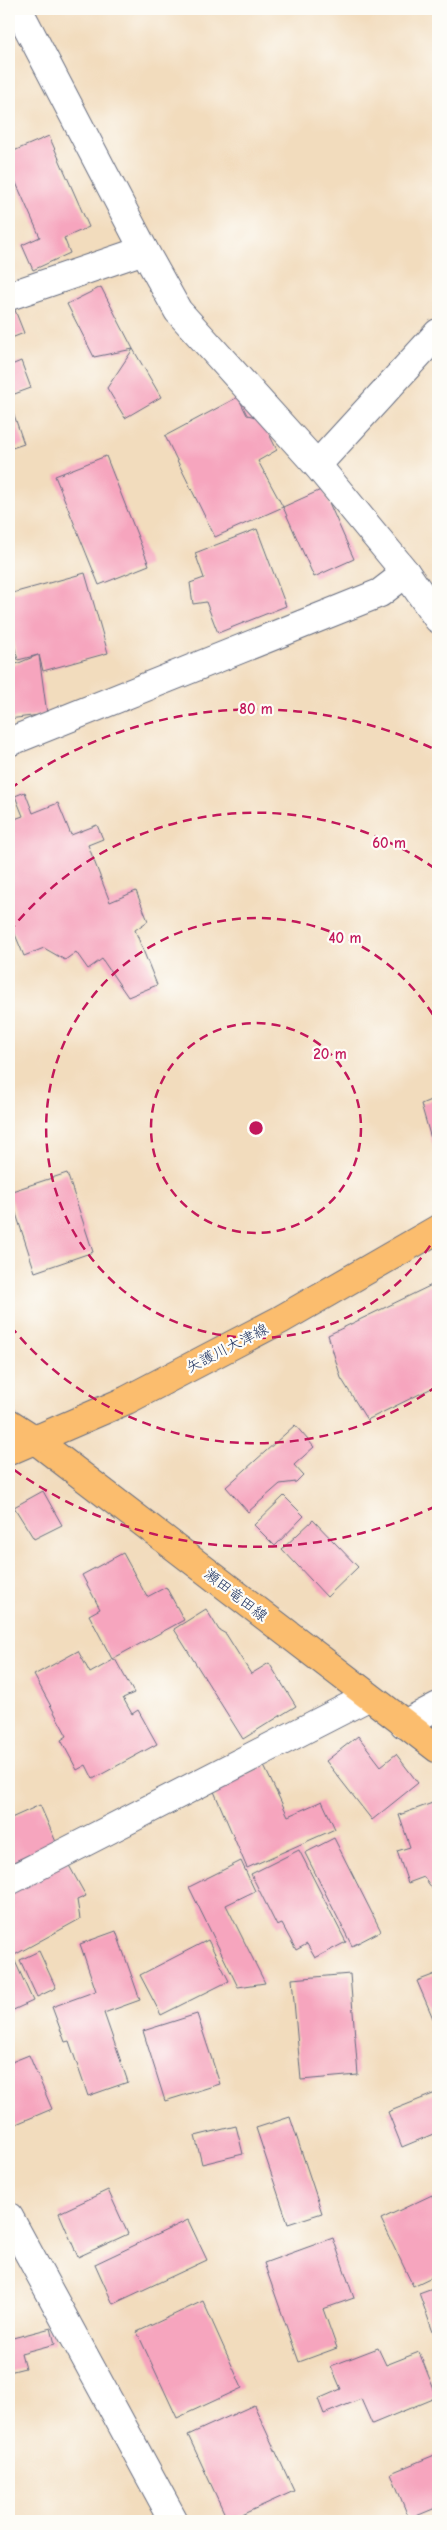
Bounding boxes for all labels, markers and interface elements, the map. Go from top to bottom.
text: 80 m [239,700,273,718]
text: 60 m [372,834,406,852]
text: 40 m [329,929,362,947]
text: 20 m [313,1045,347,1063]
centre of rings [247,1119,265,1137]
street label: 矢護川大津線 [183,1320,271,1376]
street label: 瀬田竜田線 [201,1565,271,1625]

